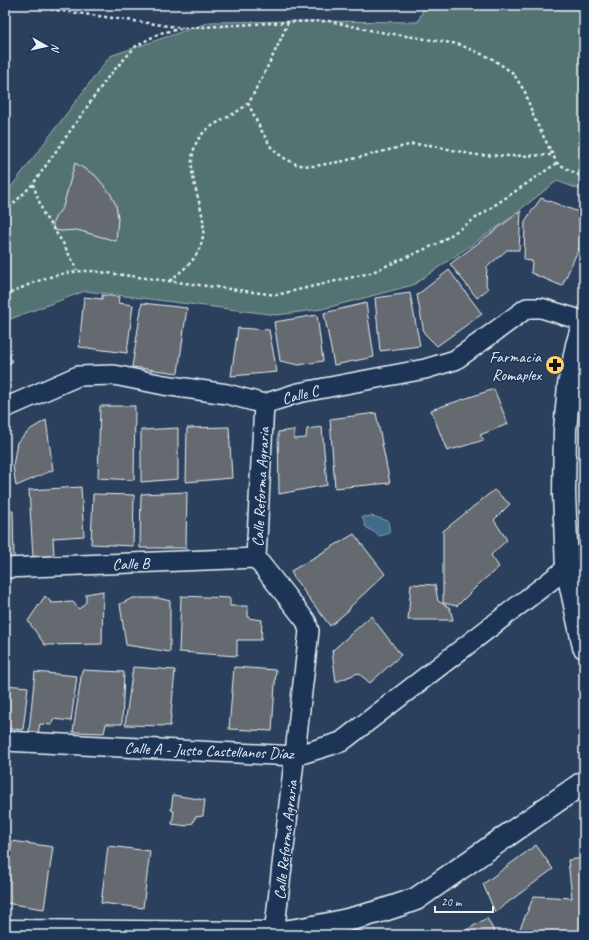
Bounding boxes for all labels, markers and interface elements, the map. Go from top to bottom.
north arrow [26,26,66,66]
text: N [48,43,63,54]
place label: Farmacia Romaplex [489,347,543,385]
pharmacy icon: Farmacia Romaplex [544,354,566,376]
street label: Calle C [280,380,323,409]
street label: Calle Reforma Agraria [248,425,274,547]
street label: Calle B [112,553,152,575]
street label: Calle A - Justo Castellanos Díaz [124,738,296,764]
street label: Calle Reforma Agraria [270,778,302,901]
scale bar [435,888,493,914]
text: 20 m [441,894,463,910]

